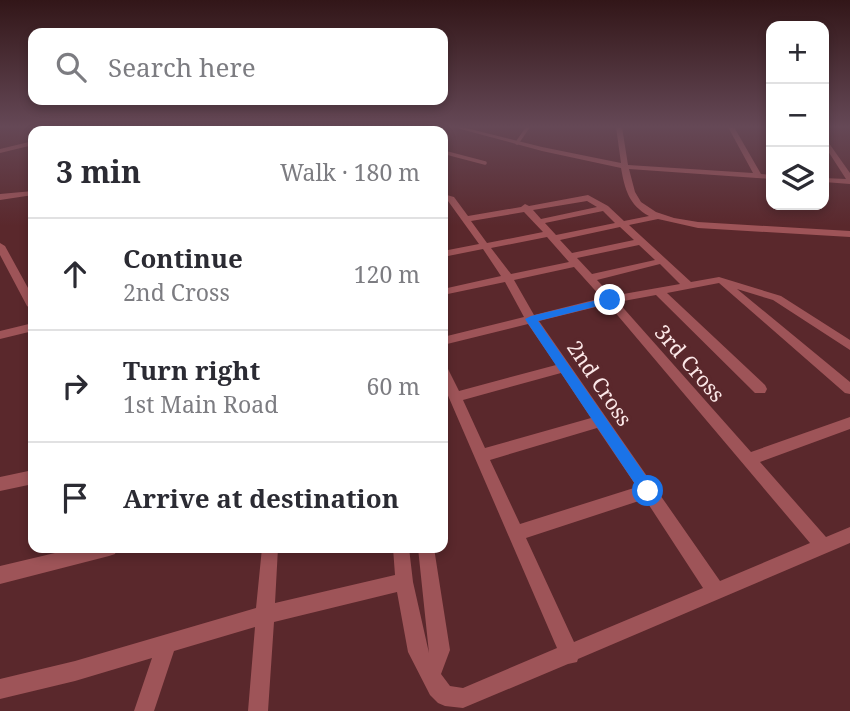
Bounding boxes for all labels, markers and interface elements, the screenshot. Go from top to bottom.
map controls [766,21,829,210]
button: + [766,21,829,84]
search box [28,28,448,105]
icon: search [52,48,90,86]
text: Search here [108,49,256,85]
button: − [766,84,829,147]
button: layers [766,147,829,210]
text: 3 min [56,151,141,192]
text: Walk · 180 m [280,156,420,188]
text: Continue [123,240,243,276]
icon: ahead [56,255,94,293]
text: 120 m [354,258,420,290]
text: 2nd Cross [123,276,230,308]
route end [594,284,625,315]
street label: 3rd Cross [649,318,731,408]
street label: 2nd Cross [561,335,639,431]
text: Turn right [123,352,260,388]
icon: right [56,367,94,405]
text: 60 m [367,370,420,402]
text: 1st Main Road [123,388,278,420]
route start [632,475,663,506]
icon: arrive [56,479,94,517]
text: Arrive at destination [123,480,399,516]

